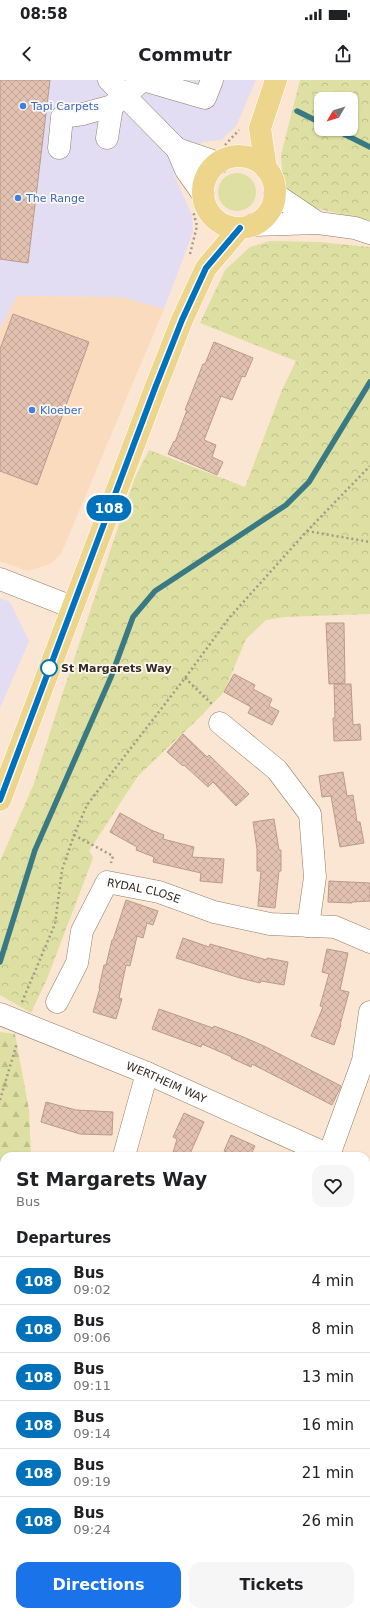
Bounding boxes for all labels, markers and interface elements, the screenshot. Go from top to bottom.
text: 08:58 [20,5,68,23]
icon: back [16,43,38,65]
icon: share [332,43,354,65]
text: Commutr [138,44,232,65]
north arrow [314,92,358,136]
map controls [314,92,358,136]
place label: Tapi Carpets [30,100,99,113]
marker: Tapi Carpets [18,101,28,111]
place label: The Range [25,192,85,205]
marker: The Range [13,193,23,203]
place label: Kloeber [40,404,83,417]
marker: Kloeber [27,405,37,415]
line badge: 108 [86,495,132,521]
text: 108 [94,500,124,516]
marker: St Margarets Way [40,659,58,677]
place label: St Margarets Way [61,662,172,675]
street label: RYDAL CLOSE [106,876,182,906]
street label: WERTHEIM WAY [124,1059,209,1106]
button: heart [312,1165,354,1207]
text: St Margarets Way [16,1168,207,1190]
text: Bus [16,1194,40,1209]
text: Departures [16,1229,111,1247]
text: Bus [73,1264,104,1282]
text: 4 min [311,1272,354,1290]
text: 108 [24,1273,53,1289]
text: 09:02 [73,1282,111,1297]
text: Bus [73,1312,104,1330]
text: 8 min [311,1320,354,1338]
text: 108 [24,1321,53,1337]
text: 09:06 [73,1330,111,1345]
text: Bus [73,1360,104,1378]
text: 13 min [302,1368,354,1386]
text: 108 [24,1369,53,1385]
text: 09:11 [73,1378,111,1393]
text: Bus [73,1408,104,1426]
text: 16 min [302,1416,354,1434]
text: 108 [24,1417,53,1433]
text: 09:14 [73,1426,111,1441]
text: Bus [73,1456,104,1474]
text: 21 min [302,1464,354,1482]
text: 108 [24,1465,53,1481]
text: 09:19 [73,1474,111,1489]
text: Bus [73,1504,104,1522]
text: 26 min [302,1512,354,1530]
text: 108 [24,1513,53,1529]
text: 09:24 [73,1522,111,1537]
button: Directions [16,1562,181,1608]
button: Tickets [189,1562,354,1608]

